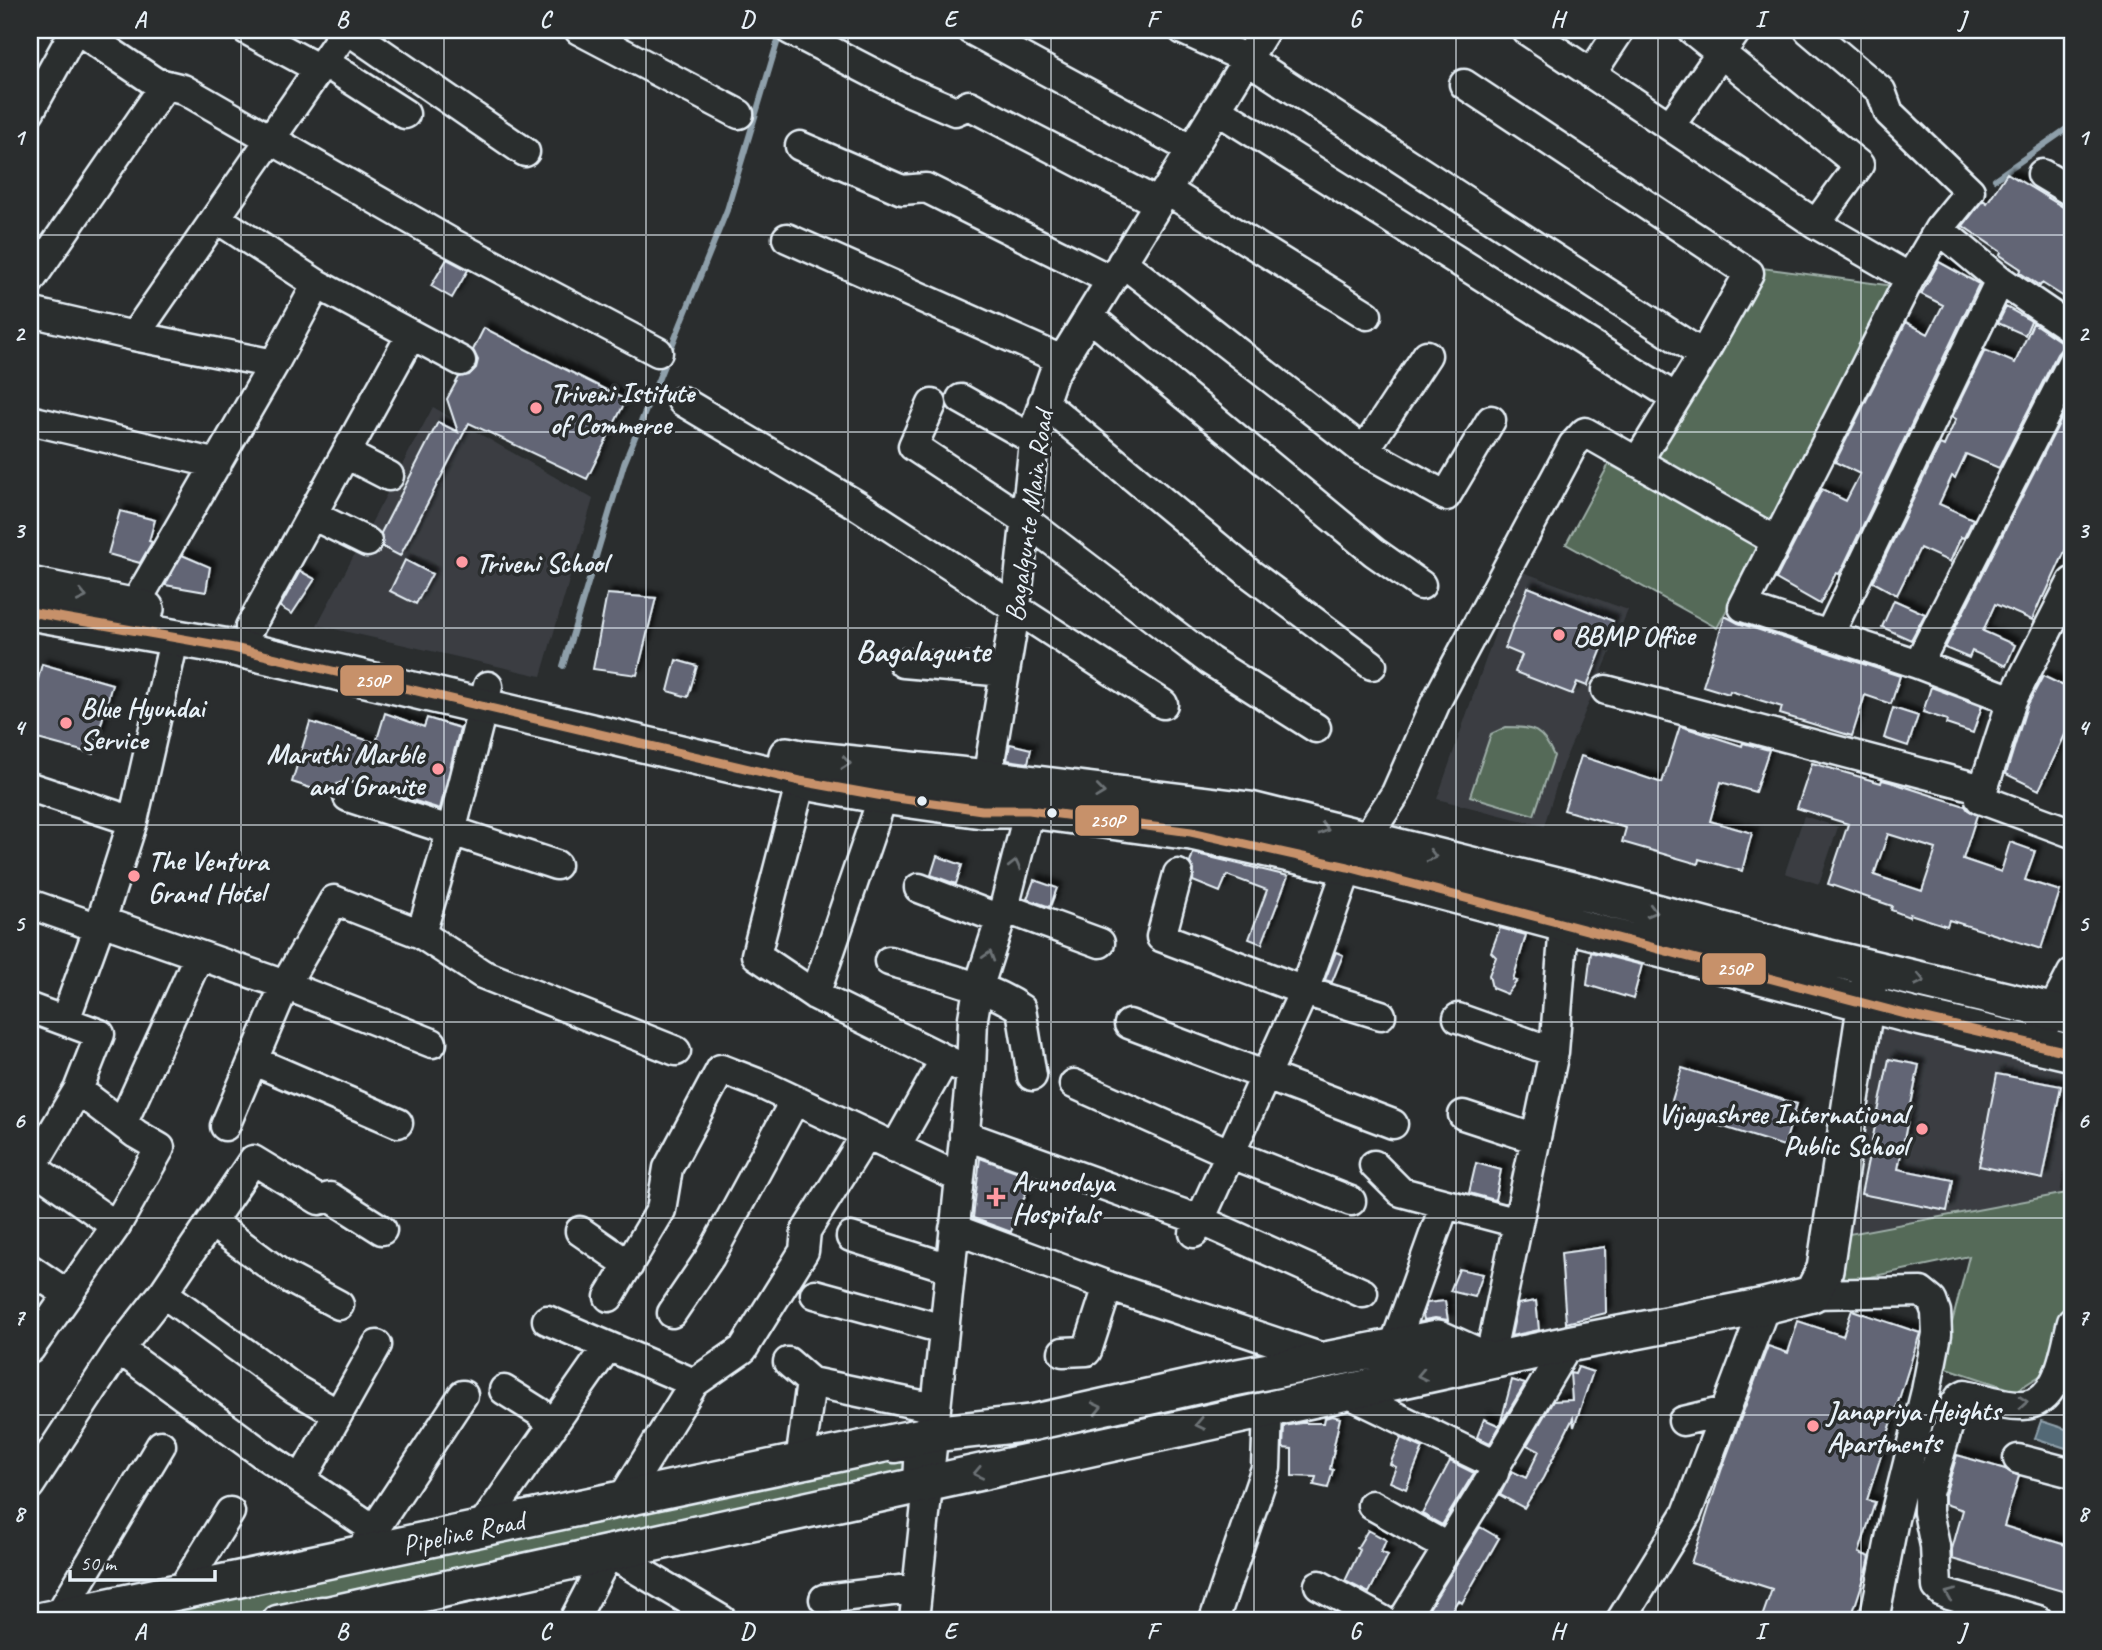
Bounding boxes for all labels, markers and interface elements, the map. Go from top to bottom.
text: A [134,5,148,34]
text: B [336,5,350,34]
text: C [540,5,554,34]
text: D [740,5,756,34]
text: E [944,5,960,34]
text: F [1147,5,1163,34]
text: G [1349,5,1364,34]
text: H [1550,5,1568,34]
text: I [1755,5,1770,34]
text: J [1956,5,1969,34]
text: 1 [14,123,27,152]
text: 1 [2078,123,2091,152]
text: 2 [14,319,27,348]
text: 2 [2078,319,2091,348]
place label: Triveni Istitute of Commerce [550,375,697,442]
marker: Triveni Istitute of Commerce [528,400,544,416]
street label: Bagalgunte Main Road [996,404,1061,624]
text: 3 [14,516,27,545]
text: 3 [2078,516,2091,545]
place label: Triveni School [476,545,613,580]
marker: Triveni School [454,554,470,570]
one-way arrow [76,587,88,602]
place label: BBMP Office [1573,618,1697,653]
marker: BBMP Office [1551,627,1567,643]
district label: Bagalagunte [856,630,992,671]
line badge: 250P [339,664,405,697]
text: 250P [355,669,392,693]
place label: Blue Hyundai Service [80,690,208,757]
text: 4 [14,713,27,742]
text: 4 [2078,713,2091,742]
marker: Blue Hyundai Service [58,715,74,731]
place label: Maruthi Marble and Granite [266,736,427,803]
one-way arrow [840,755,851,770]
marker: Maruthi Marble and Granite [430,761,446,777]
one-way arrow [1094,784,1105,799]
unlabelled marker [915,794,929,808]
line badge: 250P [1074,804,1140,837]
unlabelled marker [1045,806,1059,820]
text: 250P [1090,809,1127,833]
one-way arrow [1317,821,1329,836]
place label: The Ventura Grand Hotel [148,843,270,910]
one-way arrow [1426,848,1438,863]
one-way arrow [1007,859,1021,871]
marker: The Ventura Grand Hotel [126,868,142,884]
one-way arrow [1646,903,1658,918]
text: 5 [14,909,26,938]
text: 5 [2078,909,2090,938]
one-way arrow [980,951,995,963]
line badge: 250P [1701,952,1767,986]
text: 250P [1717,957,1754,981]
one-way arrow [1914,971,1926,986]
place label: Vijayashree International Public School [1658,1096,1913,1163]
text: 6 [14,1106,27,1135]
text: 6 [2078,1106,2091,1135]
marker: Vijayashree International Public School [1914,1121,1930,1137]
place label: Arunodaya Hospitals [1012,1164,1117,1231]
marker: Arunodaya Hospitals [986,1187,1006,1207]
text: 7 [14,1303,27,1332]
text: 7 [2078,1303,2091,1332]
one-way arrow [1416,1367,1428,1382]
place label: Janapriya Heights Apartments [1825,1393,2003,1460]
one-way arrow [2018,1395,2029,1410]
one-way arrow [1091,1402,1103,1417]
one-way arrow [1194,1416,1206,1430]
marker: Janapriya Heights Apartments [1805,1418,1821,1434]
one-way arrow [972,1464,984,1479]
text: 8 [14,1499,27,1528]
text: 8 [2078,1499,2091,1528]
street label: Pipeline Road [399,1502,531,1562]
scale bar [70,1538,215,1582]
text: 50 m [80,1550,118,1576]
one-way arrow [1945,1588,1957,1602]
text: A [134,1617,148,1646]
text: B [336,1617,350,1646]
text: C [540,1617,554,1646]
text: D [740,1617,756,1646]
text: E [944,1617,960,1646]
text: F [1147,1617,1163,1646]
text: G [1349,1617,1364,1646]
text: H [1550,1617,1568,1646]
text: I [1755,1617,1770,1646]
text: J [1956,1617,1969,1646]

